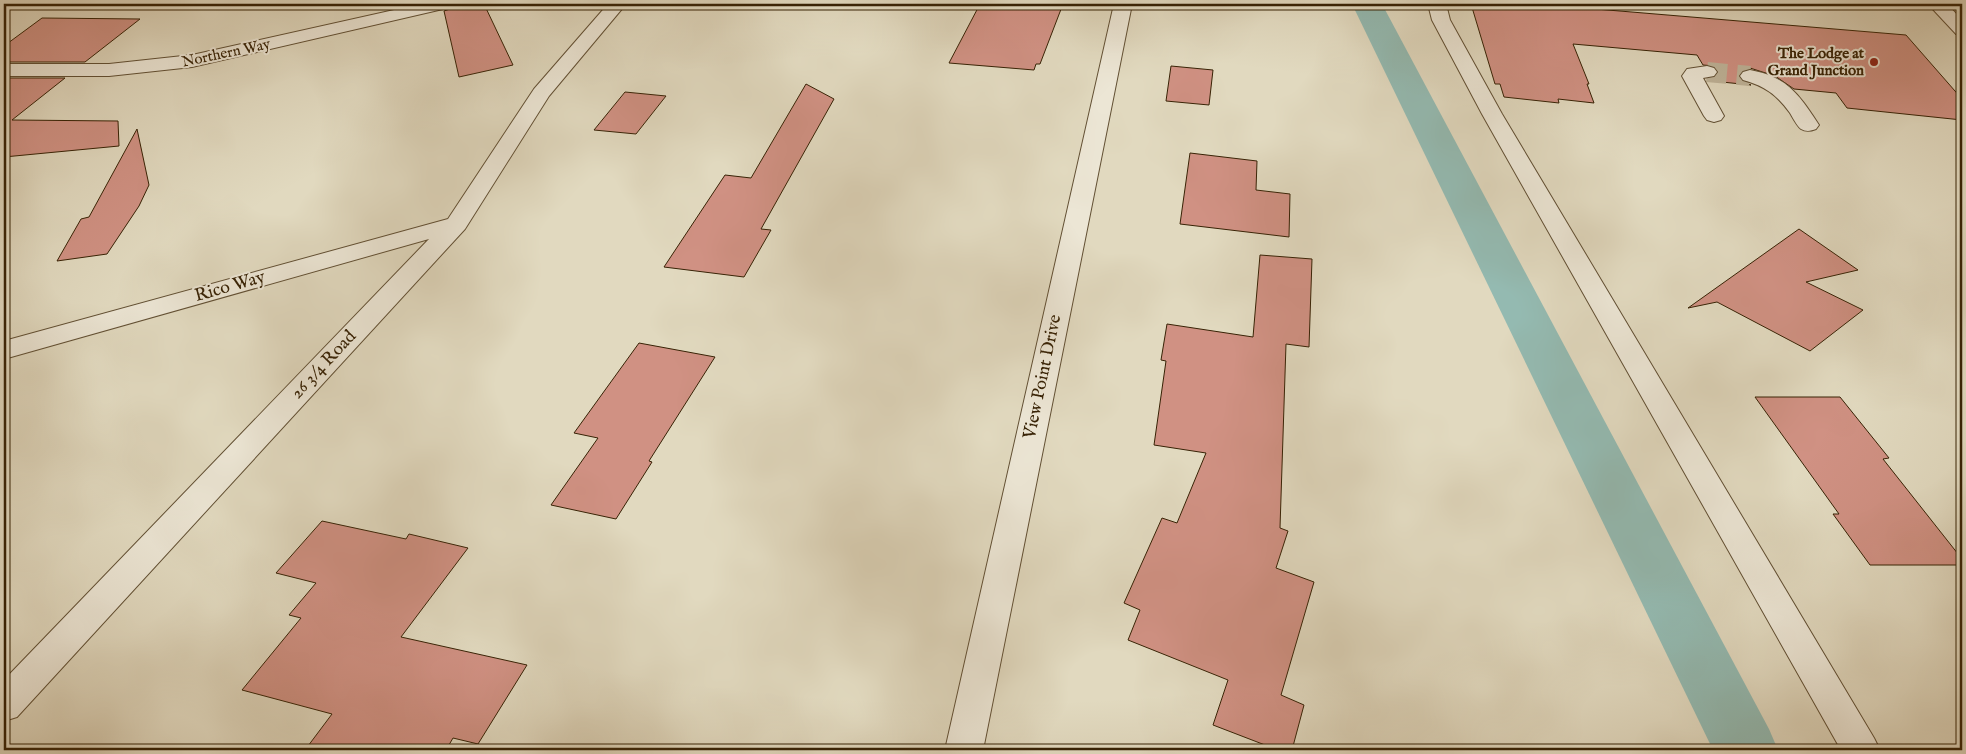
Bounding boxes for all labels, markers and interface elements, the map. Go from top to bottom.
street label: Northern Way [180,34,273,72]
place label: The Lodge at Grand Junction [1768,44,1865,80]
marker: The Lodge at Grand Junction [1868,56,1880,68]
street label: Rico Way [192,266,268,308]
street label: View Point Drive [1018,313,1067,442]
street label: 26 3/4 Road [286,326,362,404]

